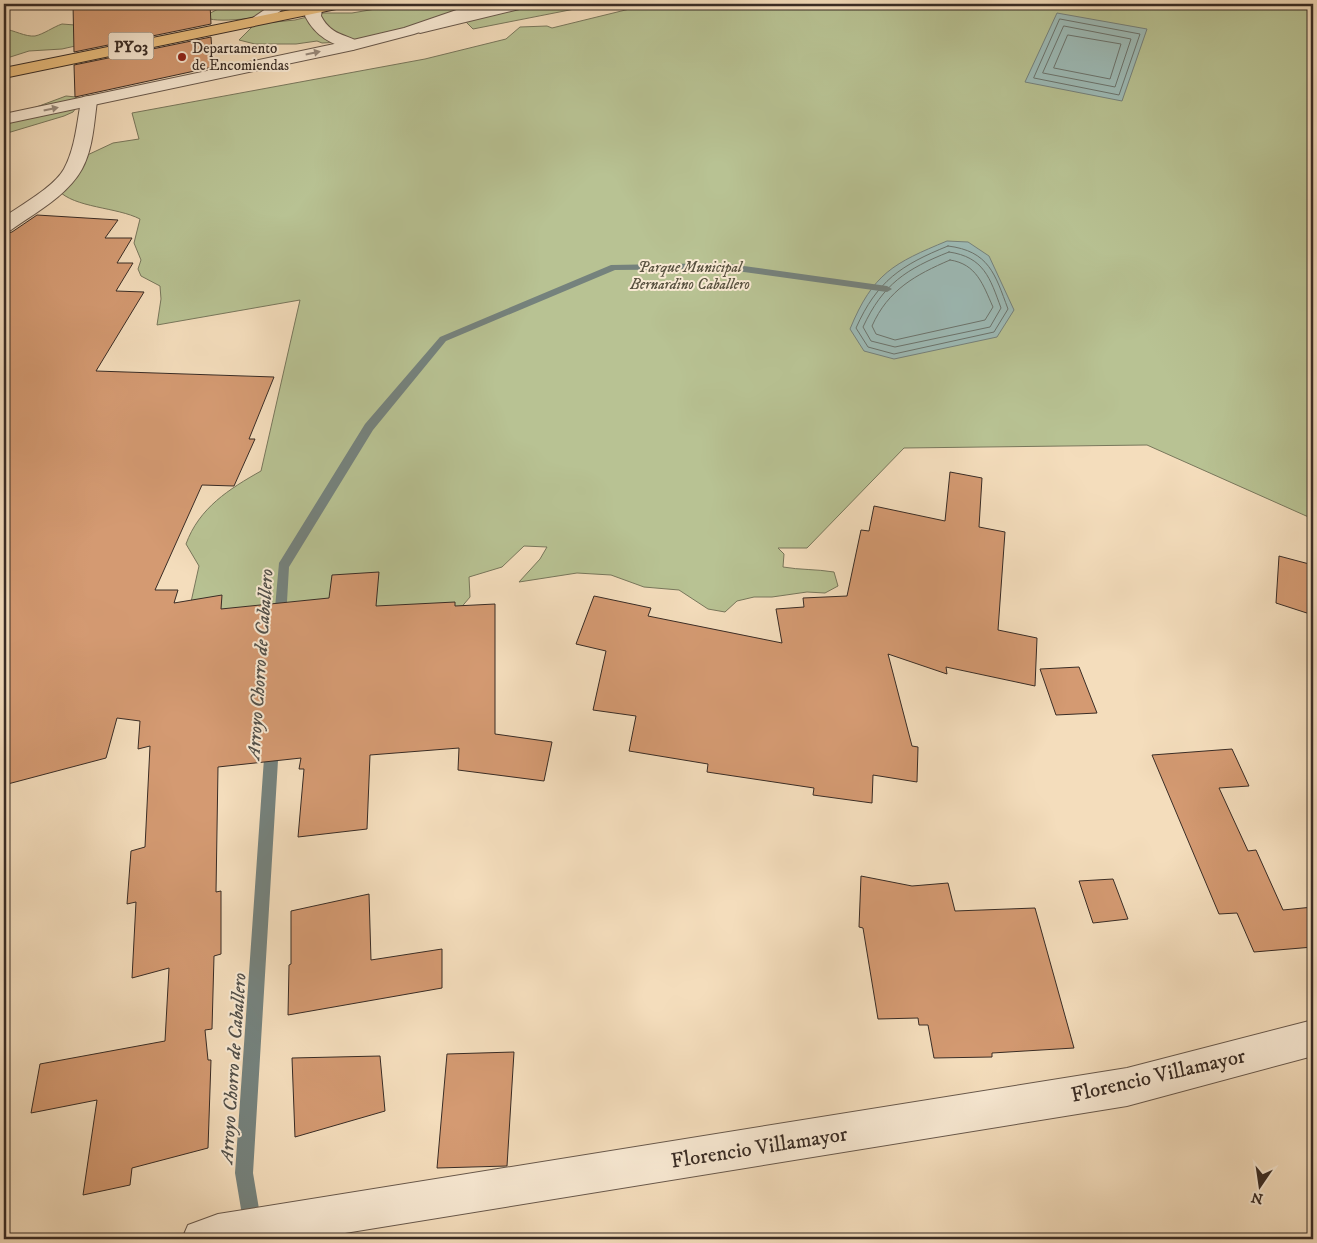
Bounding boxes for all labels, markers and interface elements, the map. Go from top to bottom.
road number: PY03 [108,32,154,59]
place label: Departamento de Encomiendas [192,39,289,75]
one-way arrow [305,49,321,57]
marker: Departamento de Encomiendas [176,51,188,63]
one-way arrow [44,105,59,113]
park label: Parque Municipal Bernardino Caballero [629,258,750,294]
water label: Arroyo Chorro de Caballero [242,568,279,762]
water label: Arroyo Chorro de Caballero [215,972,252,1166]
street label: Florencio Villamayor [1068,1043,1248,1109]
street label: Florencio Villamayor [669,1121,849,1175]
north arrow [1234,1160,1284,1210]
text: N [1249,1188,1265,1208]

